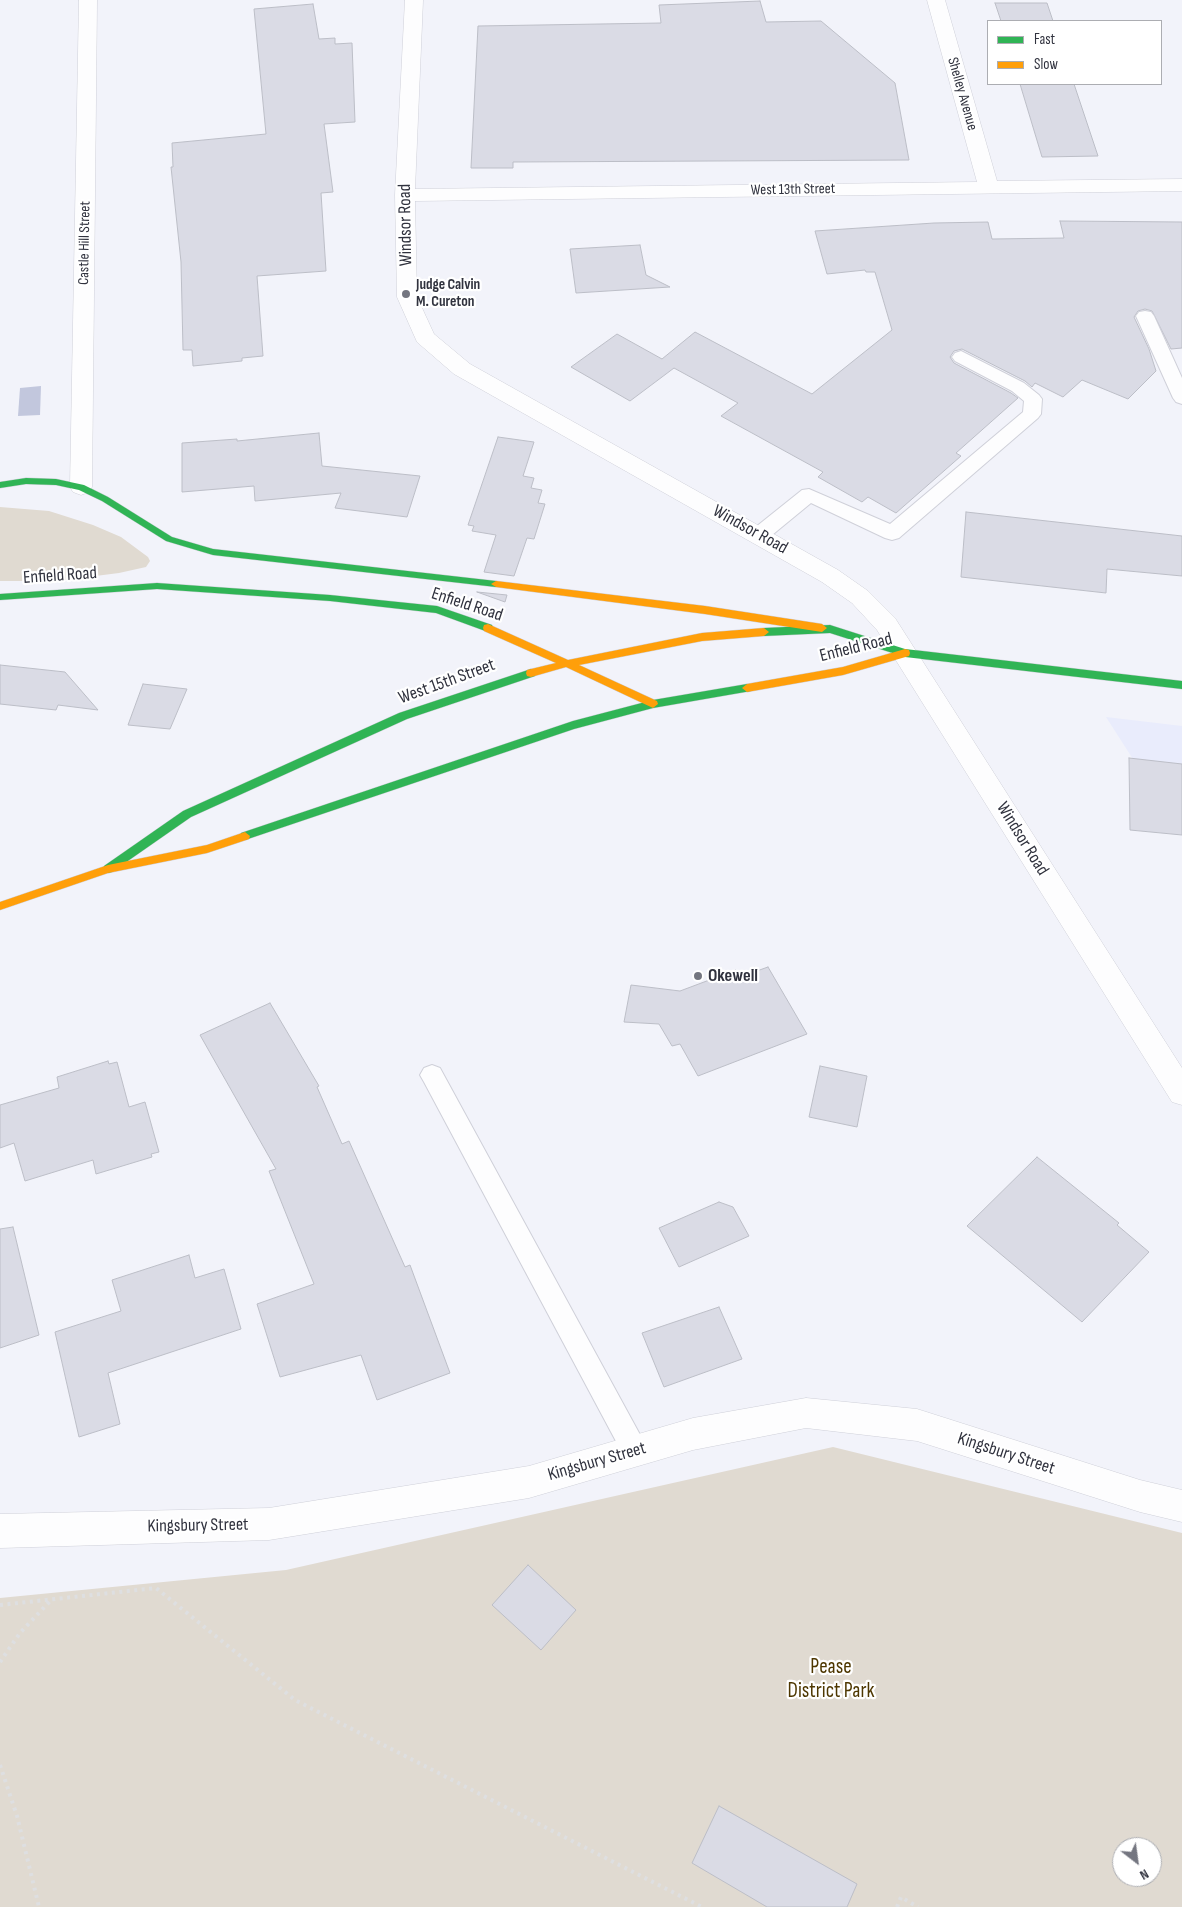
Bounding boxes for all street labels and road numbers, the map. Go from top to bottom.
street label: Shelley Avenue [943,55,981,133]
street label: West 13th Street [751,180,835,200]
street label: Windsor Road [394,184,418,266]
street label: Castle Hill Street [75,201,95,285]
street label: Windsor Road [709,501,791,559]
street label: Enfield Road [22,563,98,589]
street label: Enfield Road [429,583,505,627]
street label: Enfield Road [818,629,894,667]
street label: West 15th Street [396,655,498,709]
street label: Windsor Road [991,798,1053,880]
street label: Kingsbury Street [955,1428,1057,1480]
street label: Kingsbury Street [545,1438,649,1486]
street label: Kingsbury Street [147,1514,249,1538]

